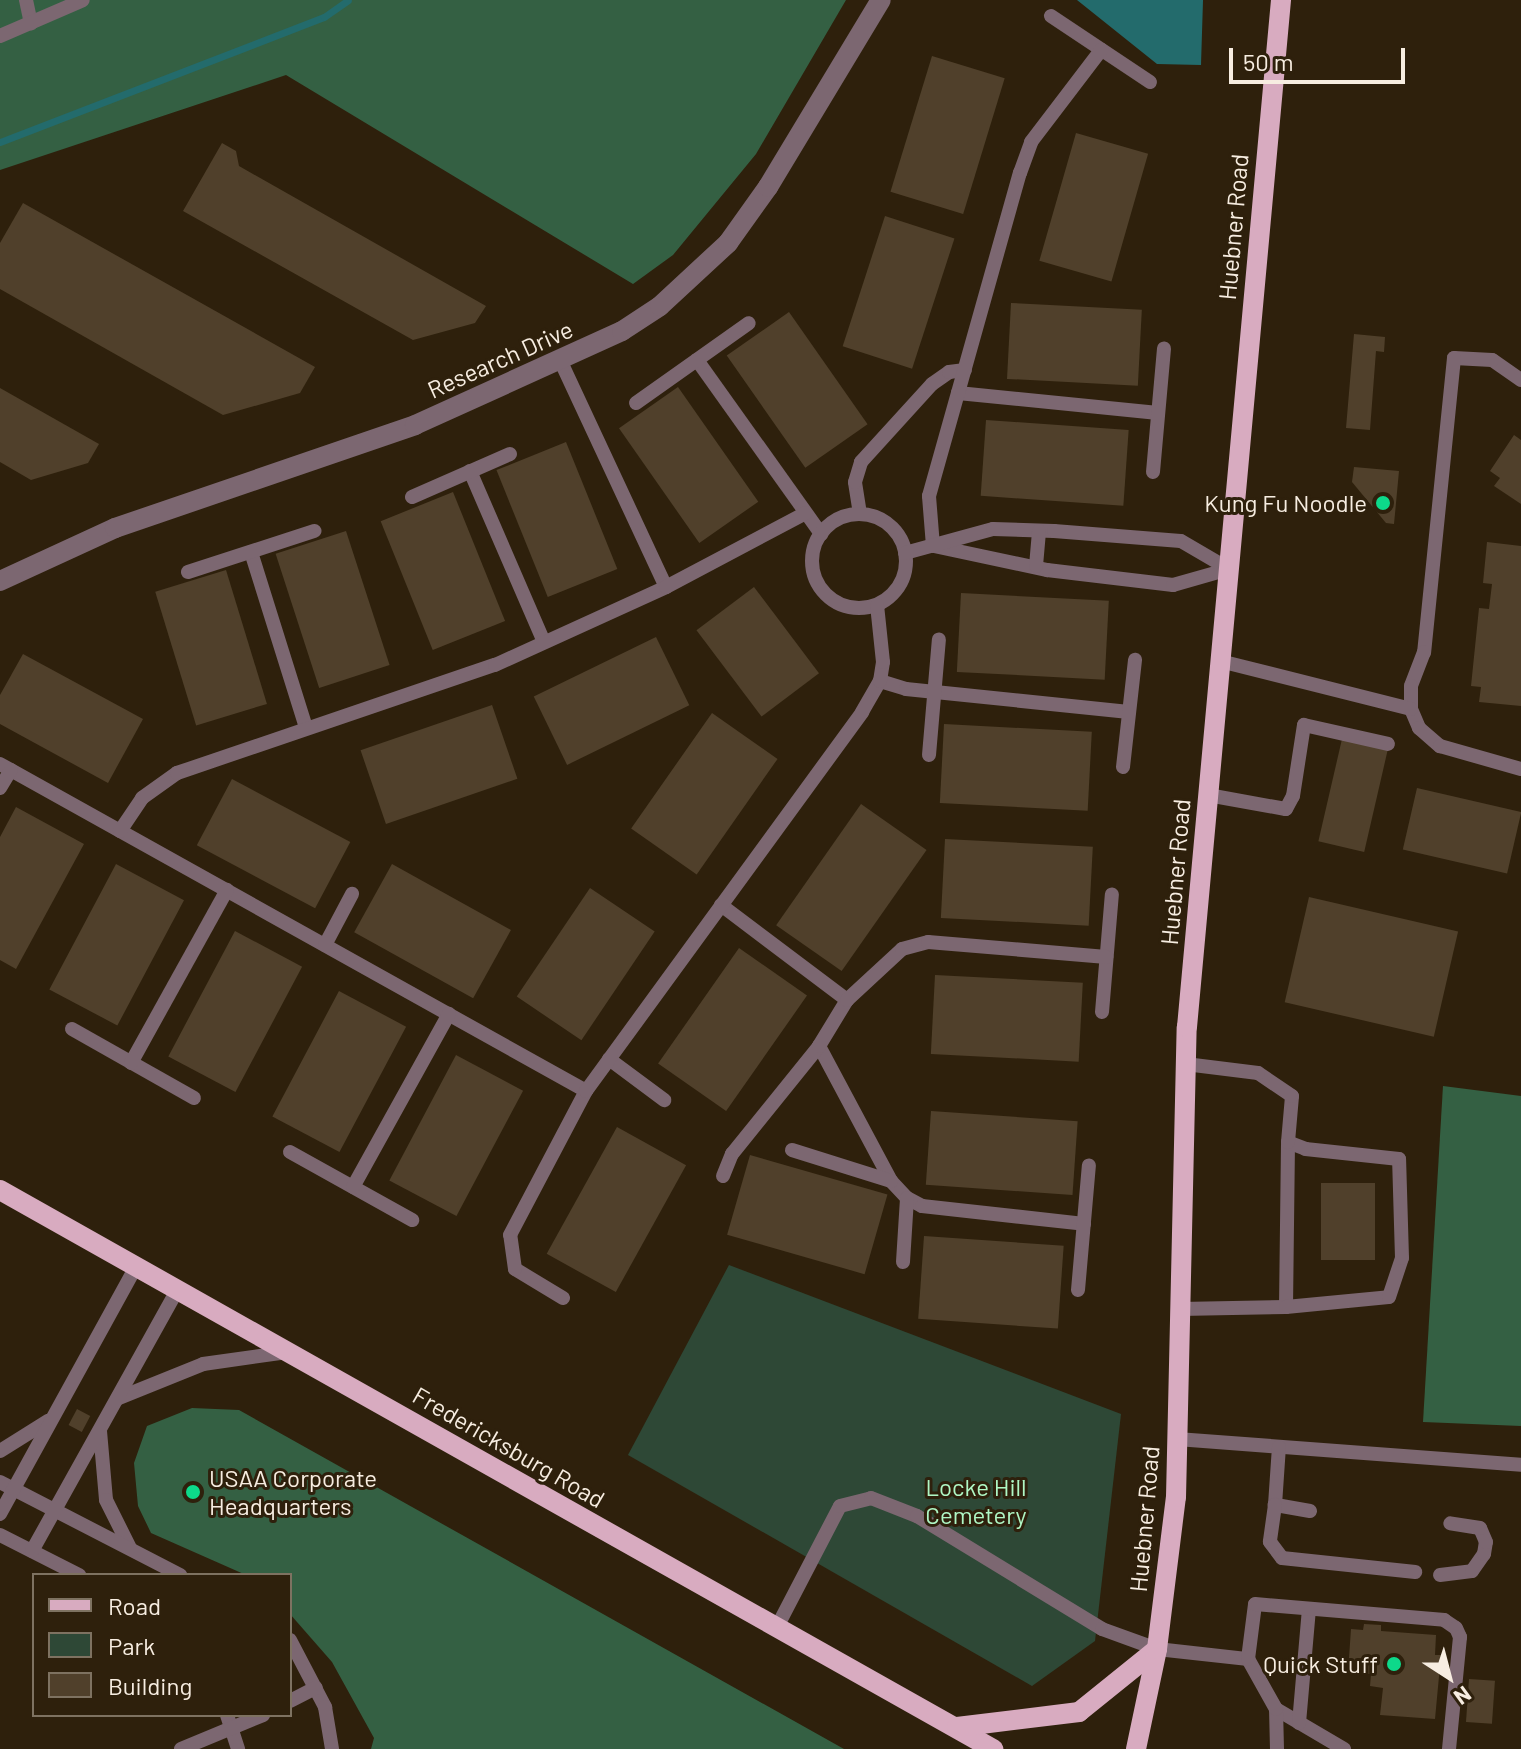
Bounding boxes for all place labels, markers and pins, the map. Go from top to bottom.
place label: Kung Fu Noodle [1204,489,1367,517]
marker: Kung Fu Noodle [1374,494,1392,512]
place label: USAA Corporate Headquarters [209,1464,377,1520]
marker: USAA Corporate Headquarters [184,1483,202,1501]
place label: Quick Stuff [1263,1650,1378,1678]
marker: Quick Stuff [1385,1655,1403,1673]

